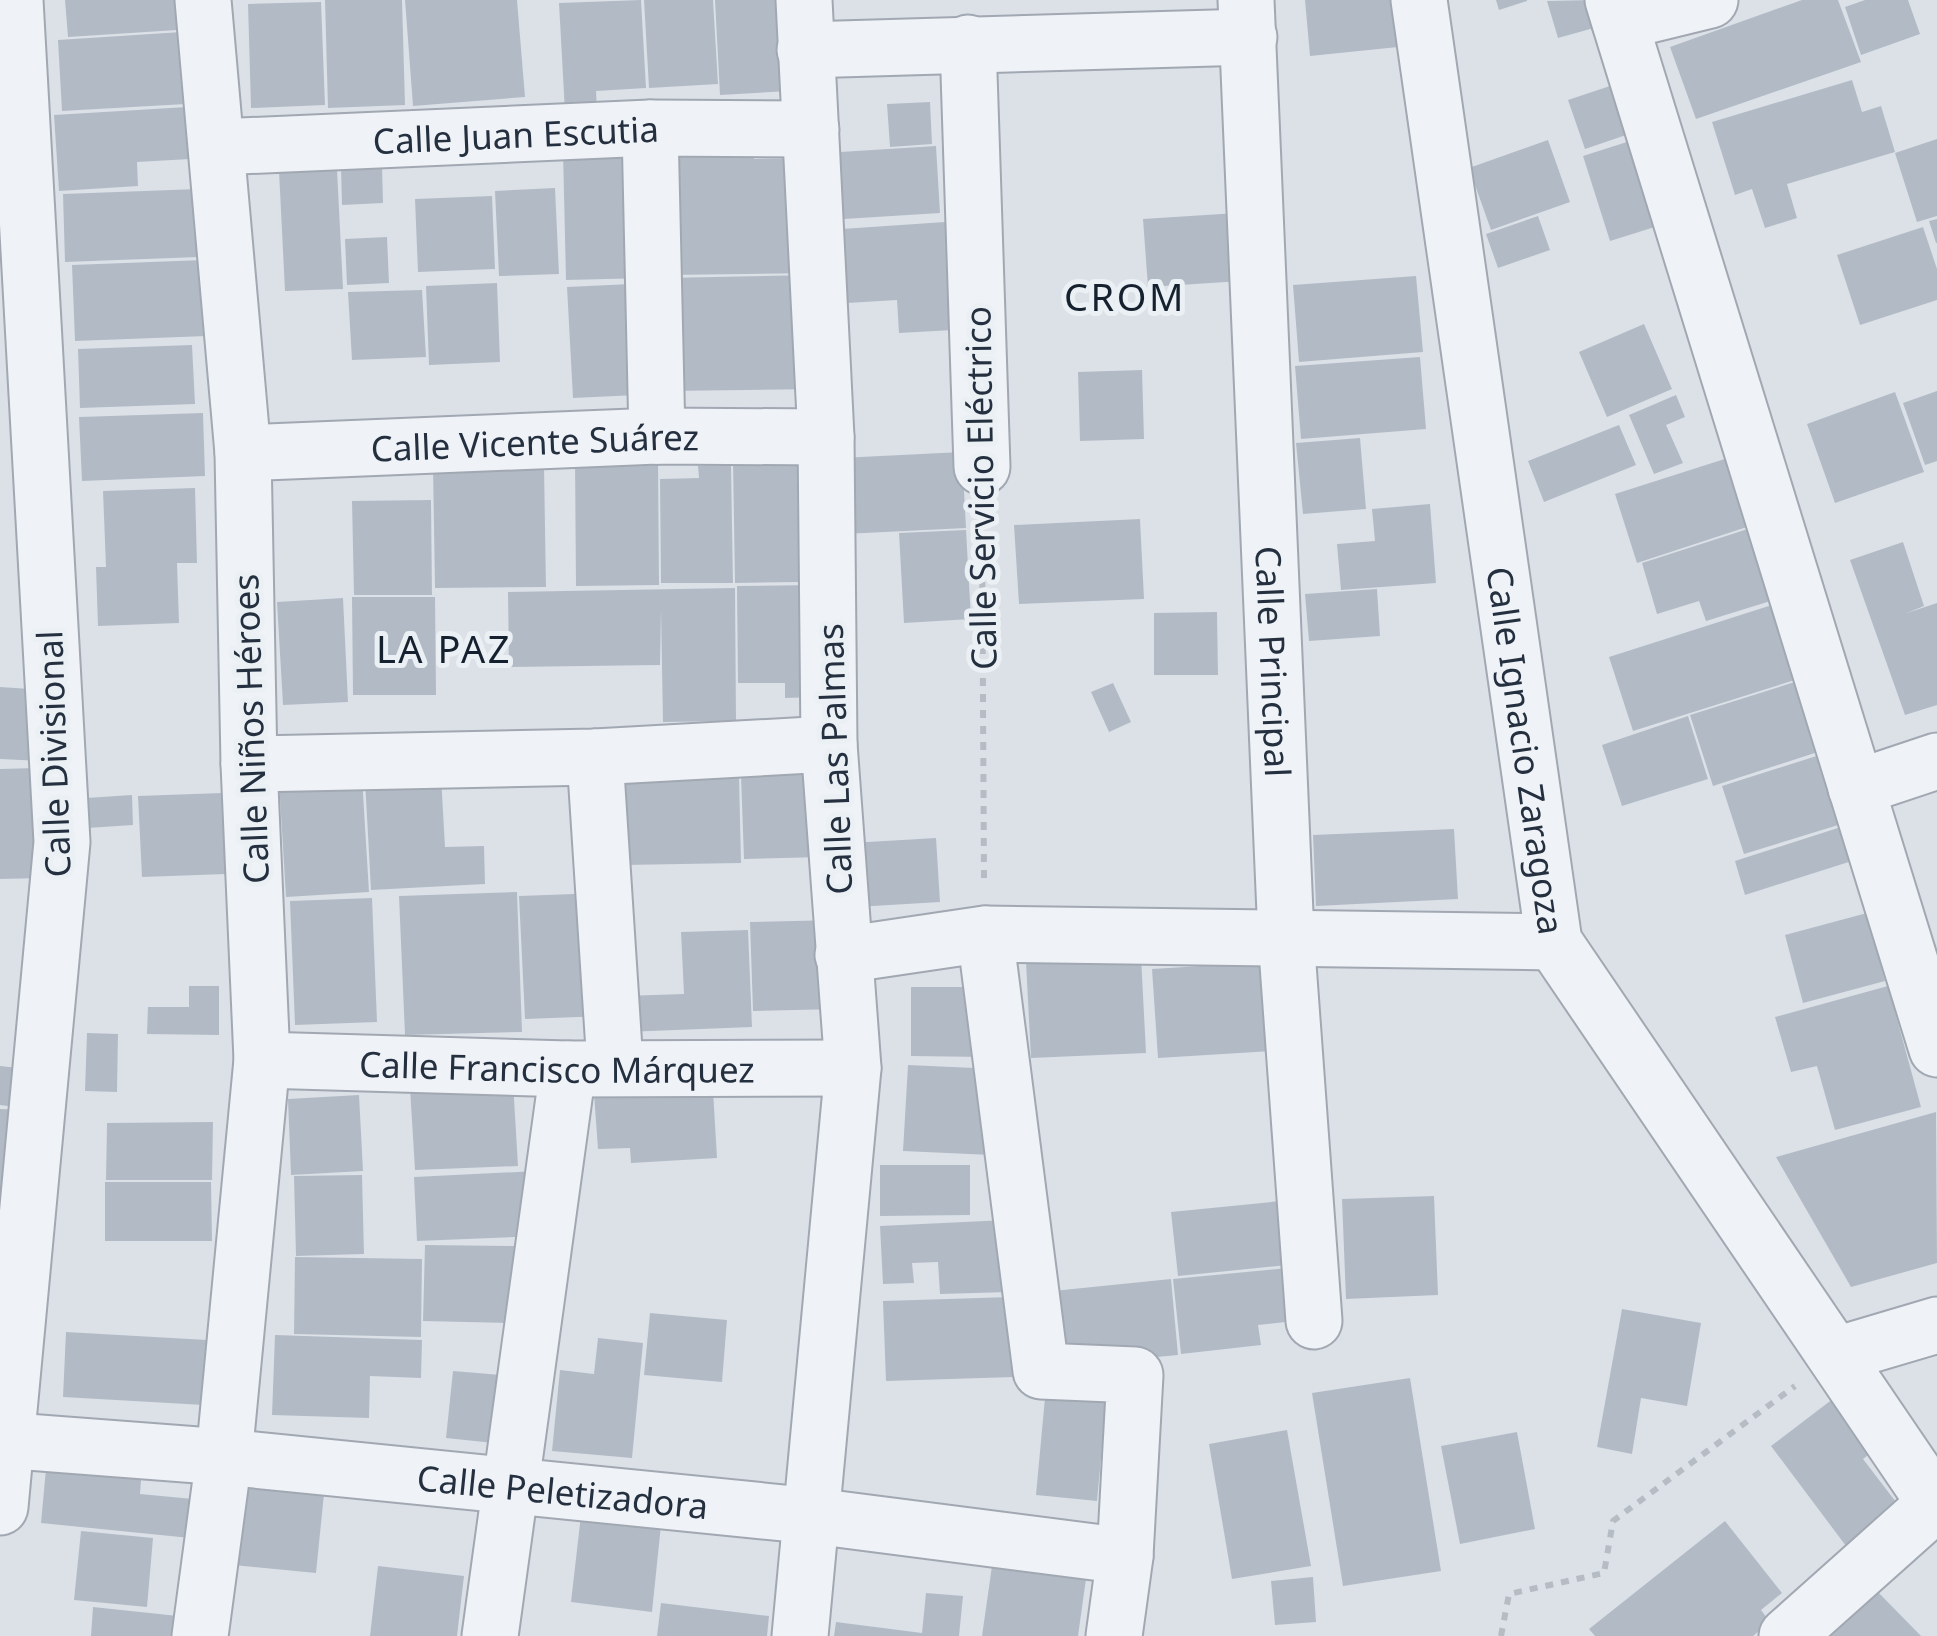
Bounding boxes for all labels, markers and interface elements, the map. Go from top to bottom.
street label: Calle Juan Escutia [372,104,660,164]
district label: CROM [1064,270,1186,322]
street label: Calle Servicio Eléctrico [953,306,1007,670]
street label: Calle Vicente Suárez [370,412,699,471]
street label: Calle Principal [1246,545,1303,778]
street label: Calle Ignacio Zaragoza [1477,563,1576,937]
street label: Calle Niños Héroes [221,573,279,885]
district label: LA PAZ [376,622,512,674]
street label: Calle Las Palmas [806,623,862,895]
street label: Calle Divisional [25,630,81,878]
street label: Calle Francisco Márquez [358,1039,755,1093]
street label: Calle Peletizadora [415,1453,710,1529]

